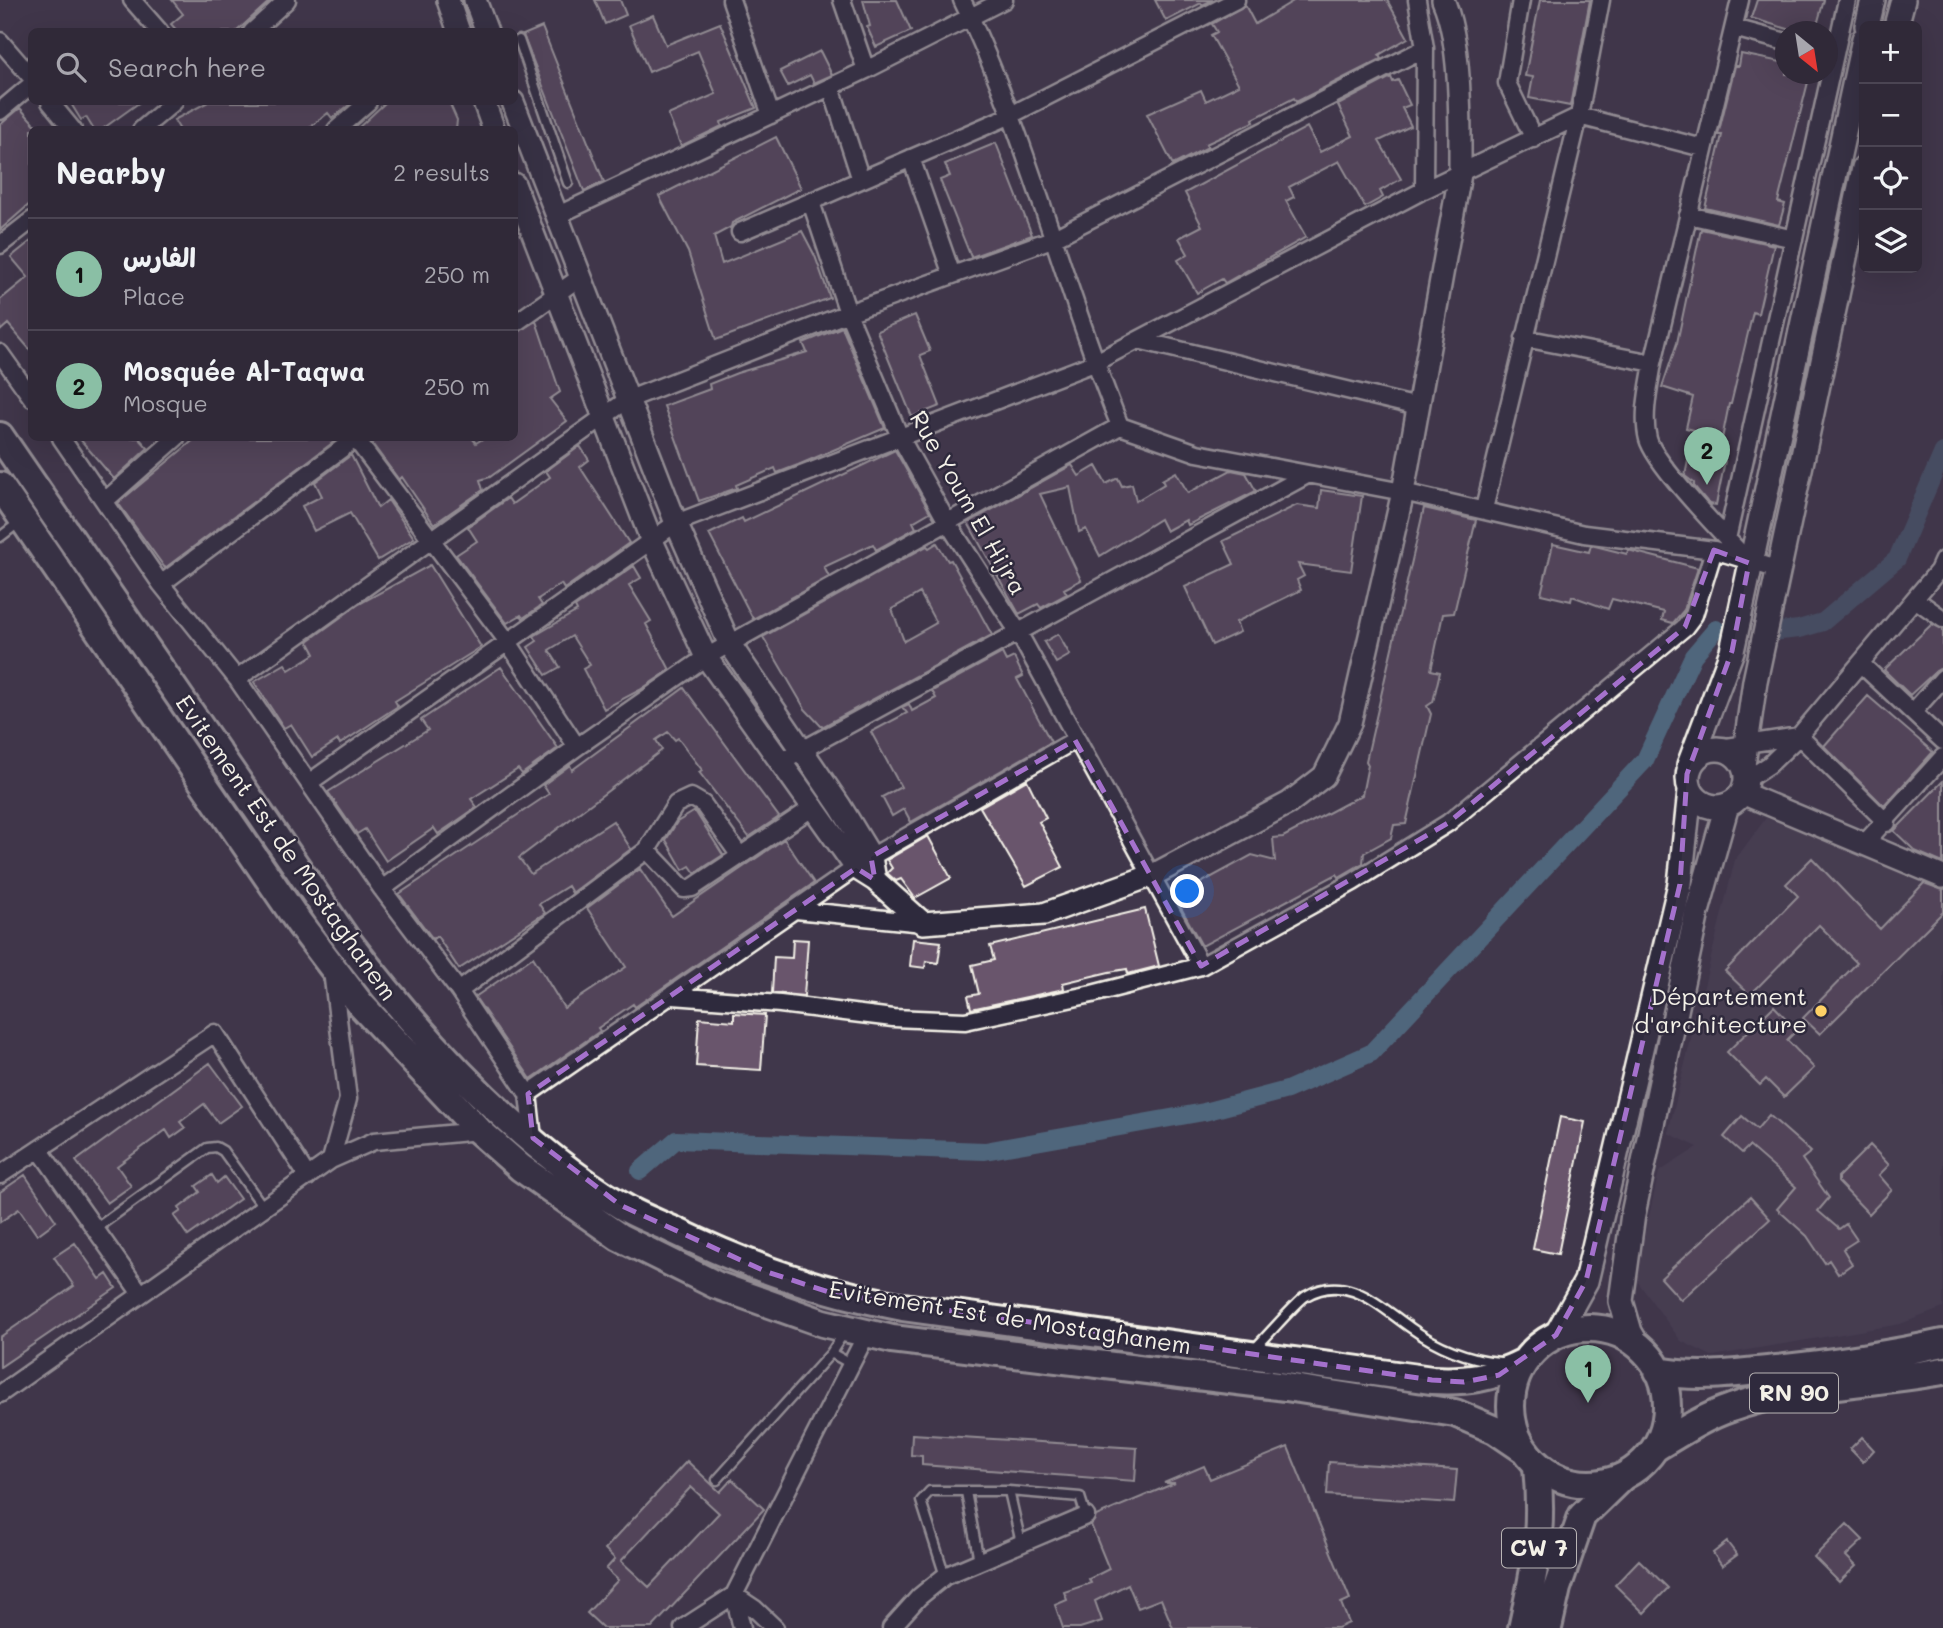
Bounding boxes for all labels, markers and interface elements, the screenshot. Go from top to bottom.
north arrow [1775,21,1838,84]
map controls [1859,21,1922,273]
button: + [1859,21,1922,84]
search box [28,28,518,105]
icon: search [52,48,90,86]
text: Search here [108,50,266,84]
button: − [1859,84,1922,147]
button: locate [1859,147,1922,210]
text: Nearby [56,152,166,192]
text: 2 results [393,157,490,187]
button: layers [1859,210,1922,273]
text: الفارس [123,240,196,274]
text: 1 [74,259,84,289]
text: 250 m [424,259,490,289]
text: Place [123,281,185,311]
text: Mosquée Al-Taqwa [123,354,365,388]
text: 2 [73,371,85,401]
text: 250 m [424,371,490,401]
text: Mosque [123,388,208,418]
street label: Rue Youm El Hijra [904,404,1035,600]
pin: 2 [1684,427,1730,485]
street label: Evitement Est de Mostaghanem [169,688,405,1006]
your location [1170,874,1204,908]
place label: Département d'architecture [1634,980,1807,1039]
marker: Département d'architecture [1813,1003,1829,1019]
street label: Evitement Est de Mostaghanem [827,1273,1194,1360]
pin: 1 [1565,1345,1611,1403]
road number: RN 90 [1750,1374,1838,1412]
road number: CW 7 [1502,1528,1576,1568]

